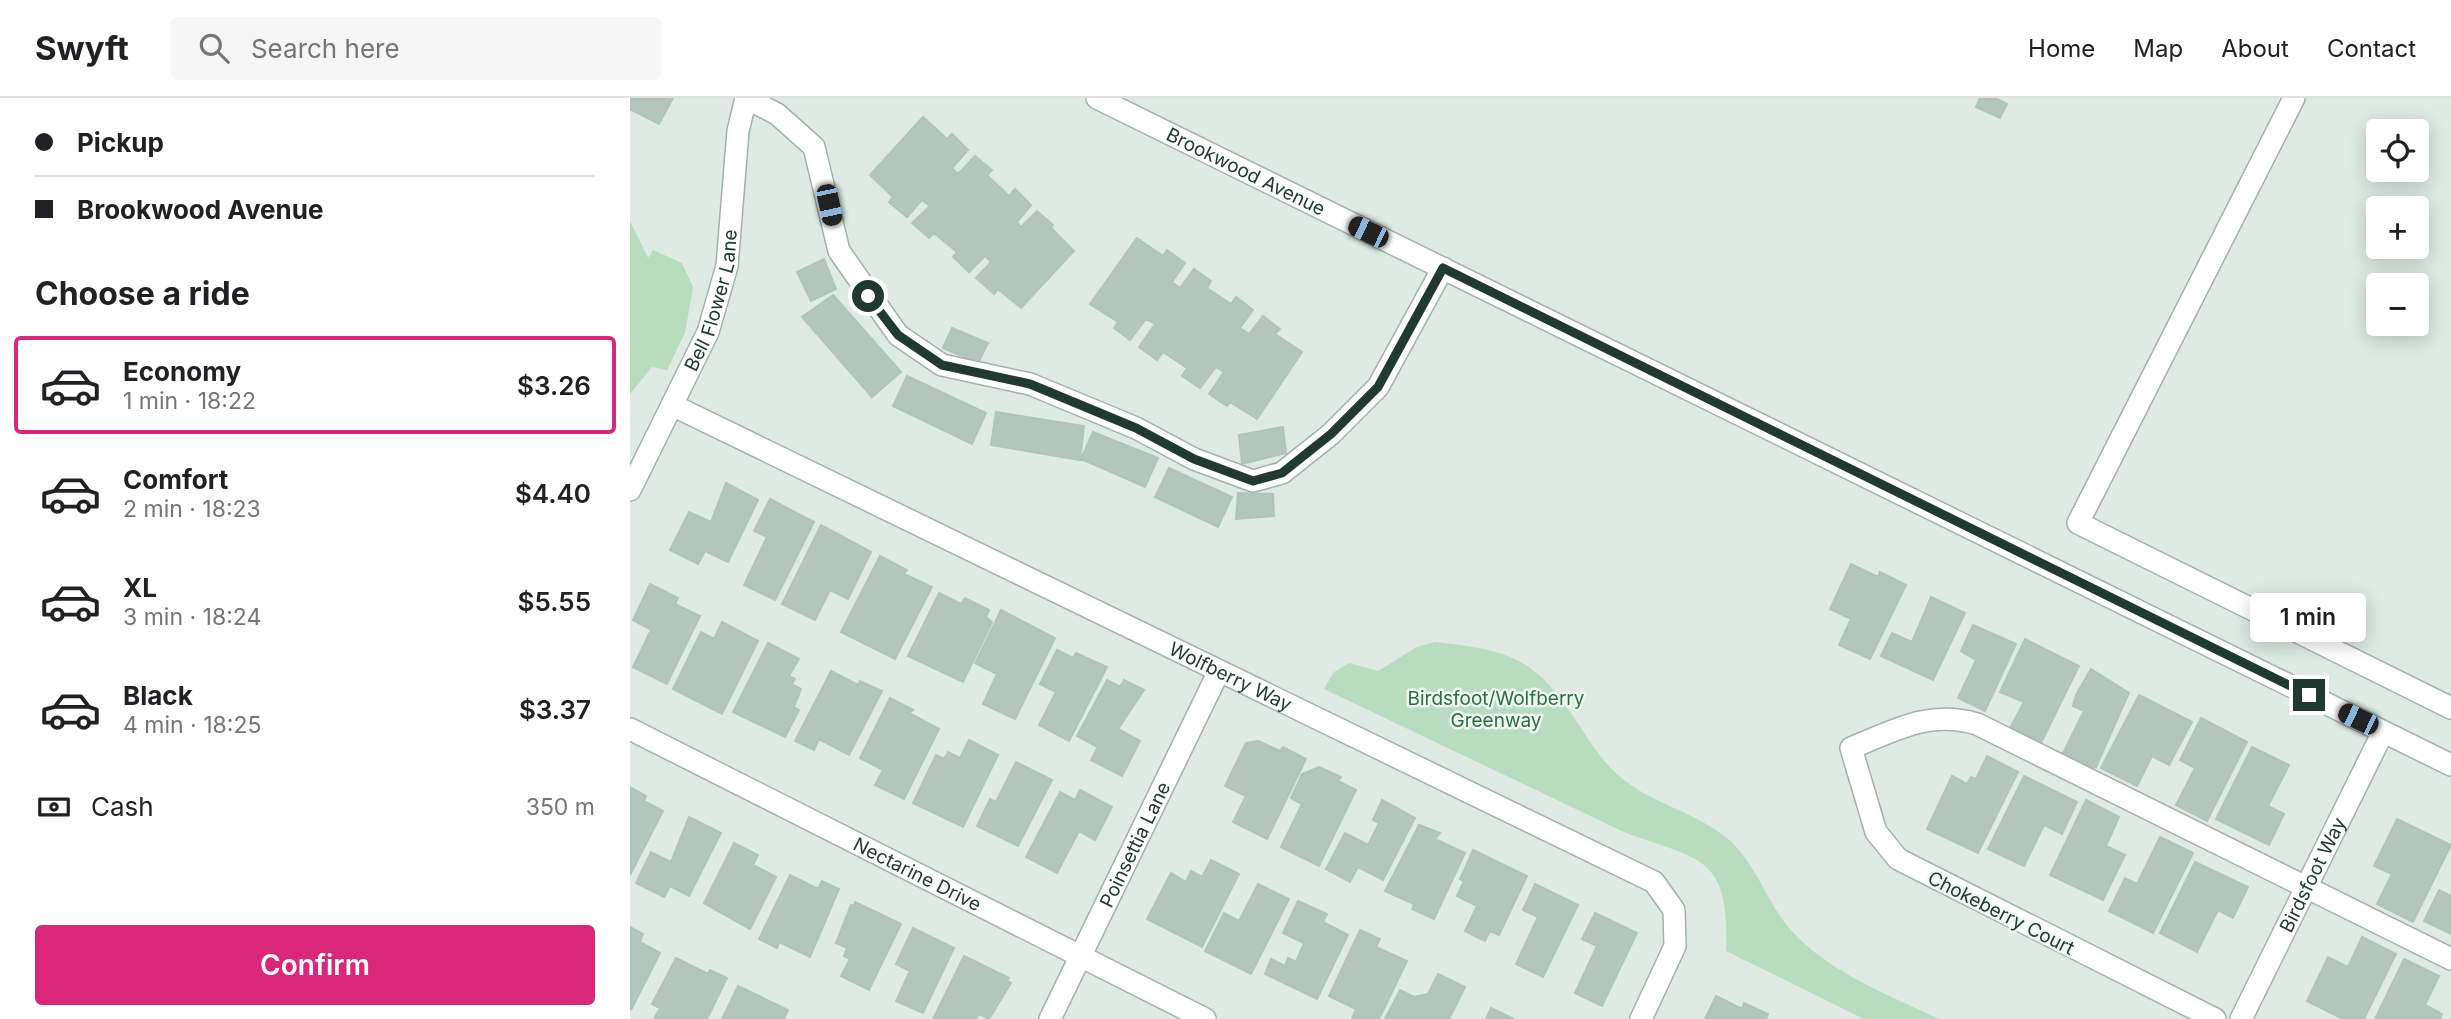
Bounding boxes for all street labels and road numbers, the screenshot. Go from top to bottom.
street label: Brookwood Avenue [1163,123,1329,220]
street label: Bell Flower Lane [679,228,741,375]
street label: Wolfberry Way [1166,637,1296,716]
street label: Poinsettia Lane [1095,778,1175,911]
street label: Birdsfoot Way [2274,813,2351,936]
street label: Nectarine Drive [850,832,985,916]
street label: Chokeberry Court [1924,866,2078,960]

